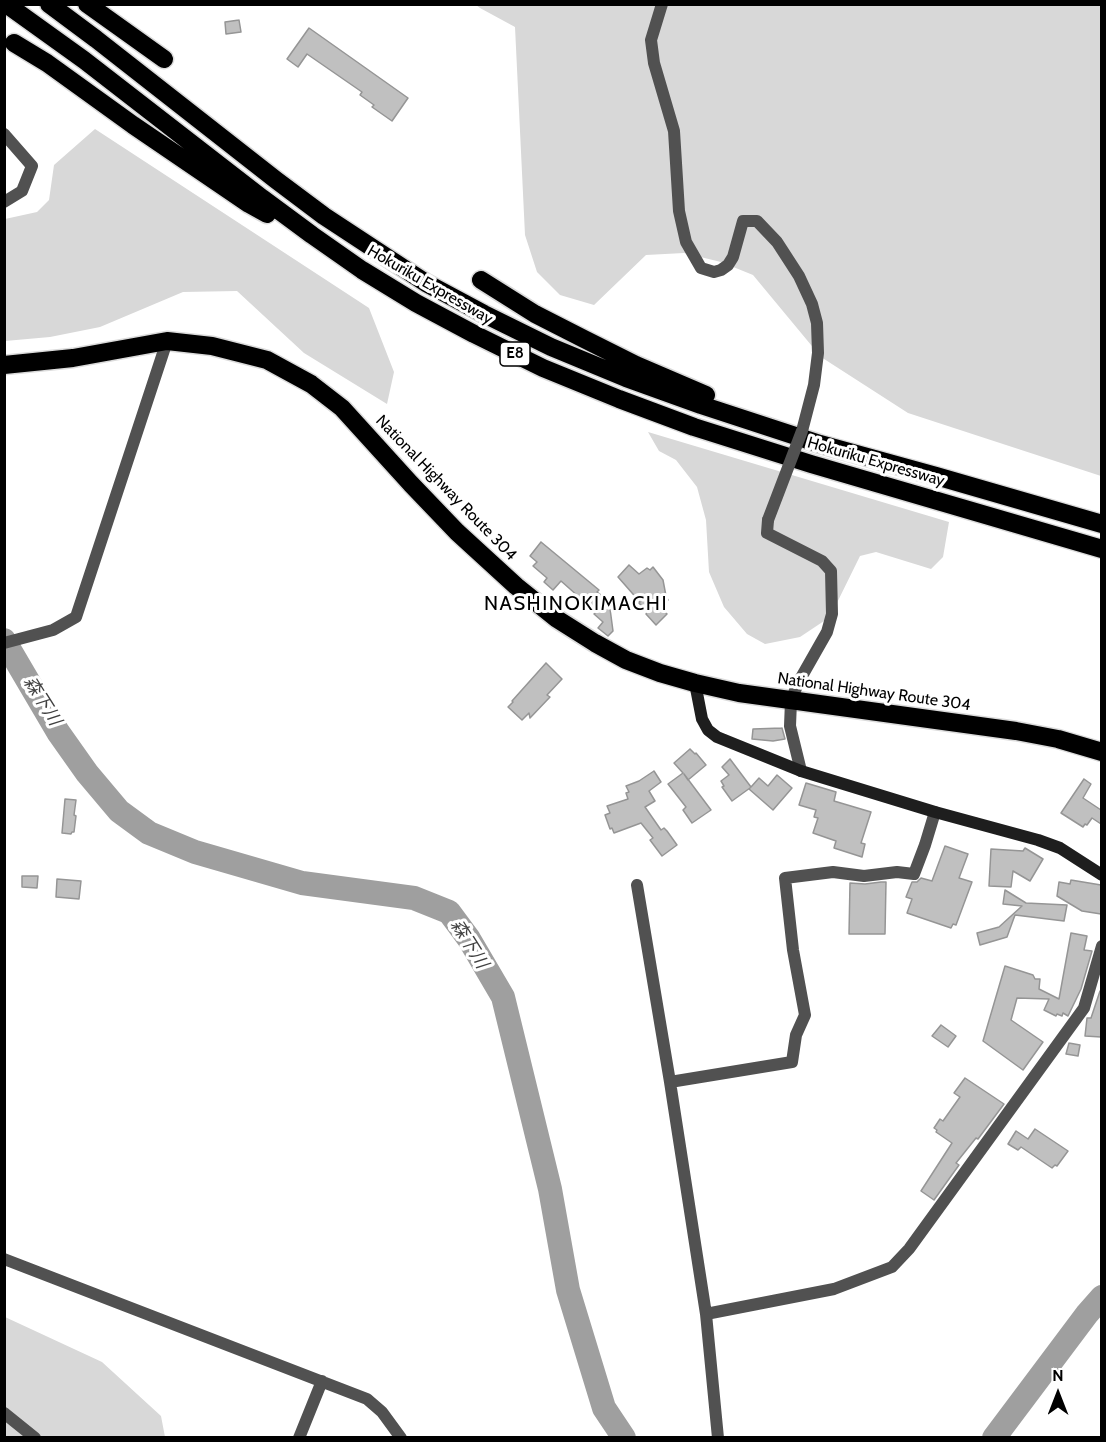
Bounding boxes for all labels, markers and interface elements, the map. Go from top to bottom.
street label: Hokuriku Expressway [364,241,496,329]
road number: E8 [500,342,530,366]
street label: National Highway Route 304 [372,411,520,565]
street label: Hokuriku Expressway [805,433,947,491]
district label: NASHINOKIMACHI [484,592,668,616]
street label: National Highway Route 304 [776,669,972,715]
water label: 森下川 [19,672,65,730]
water label: 森下川 [446,915,492,973]
north arrow [1028,1364,1088,1424]
text: N [1052,1366,1064,1385]

